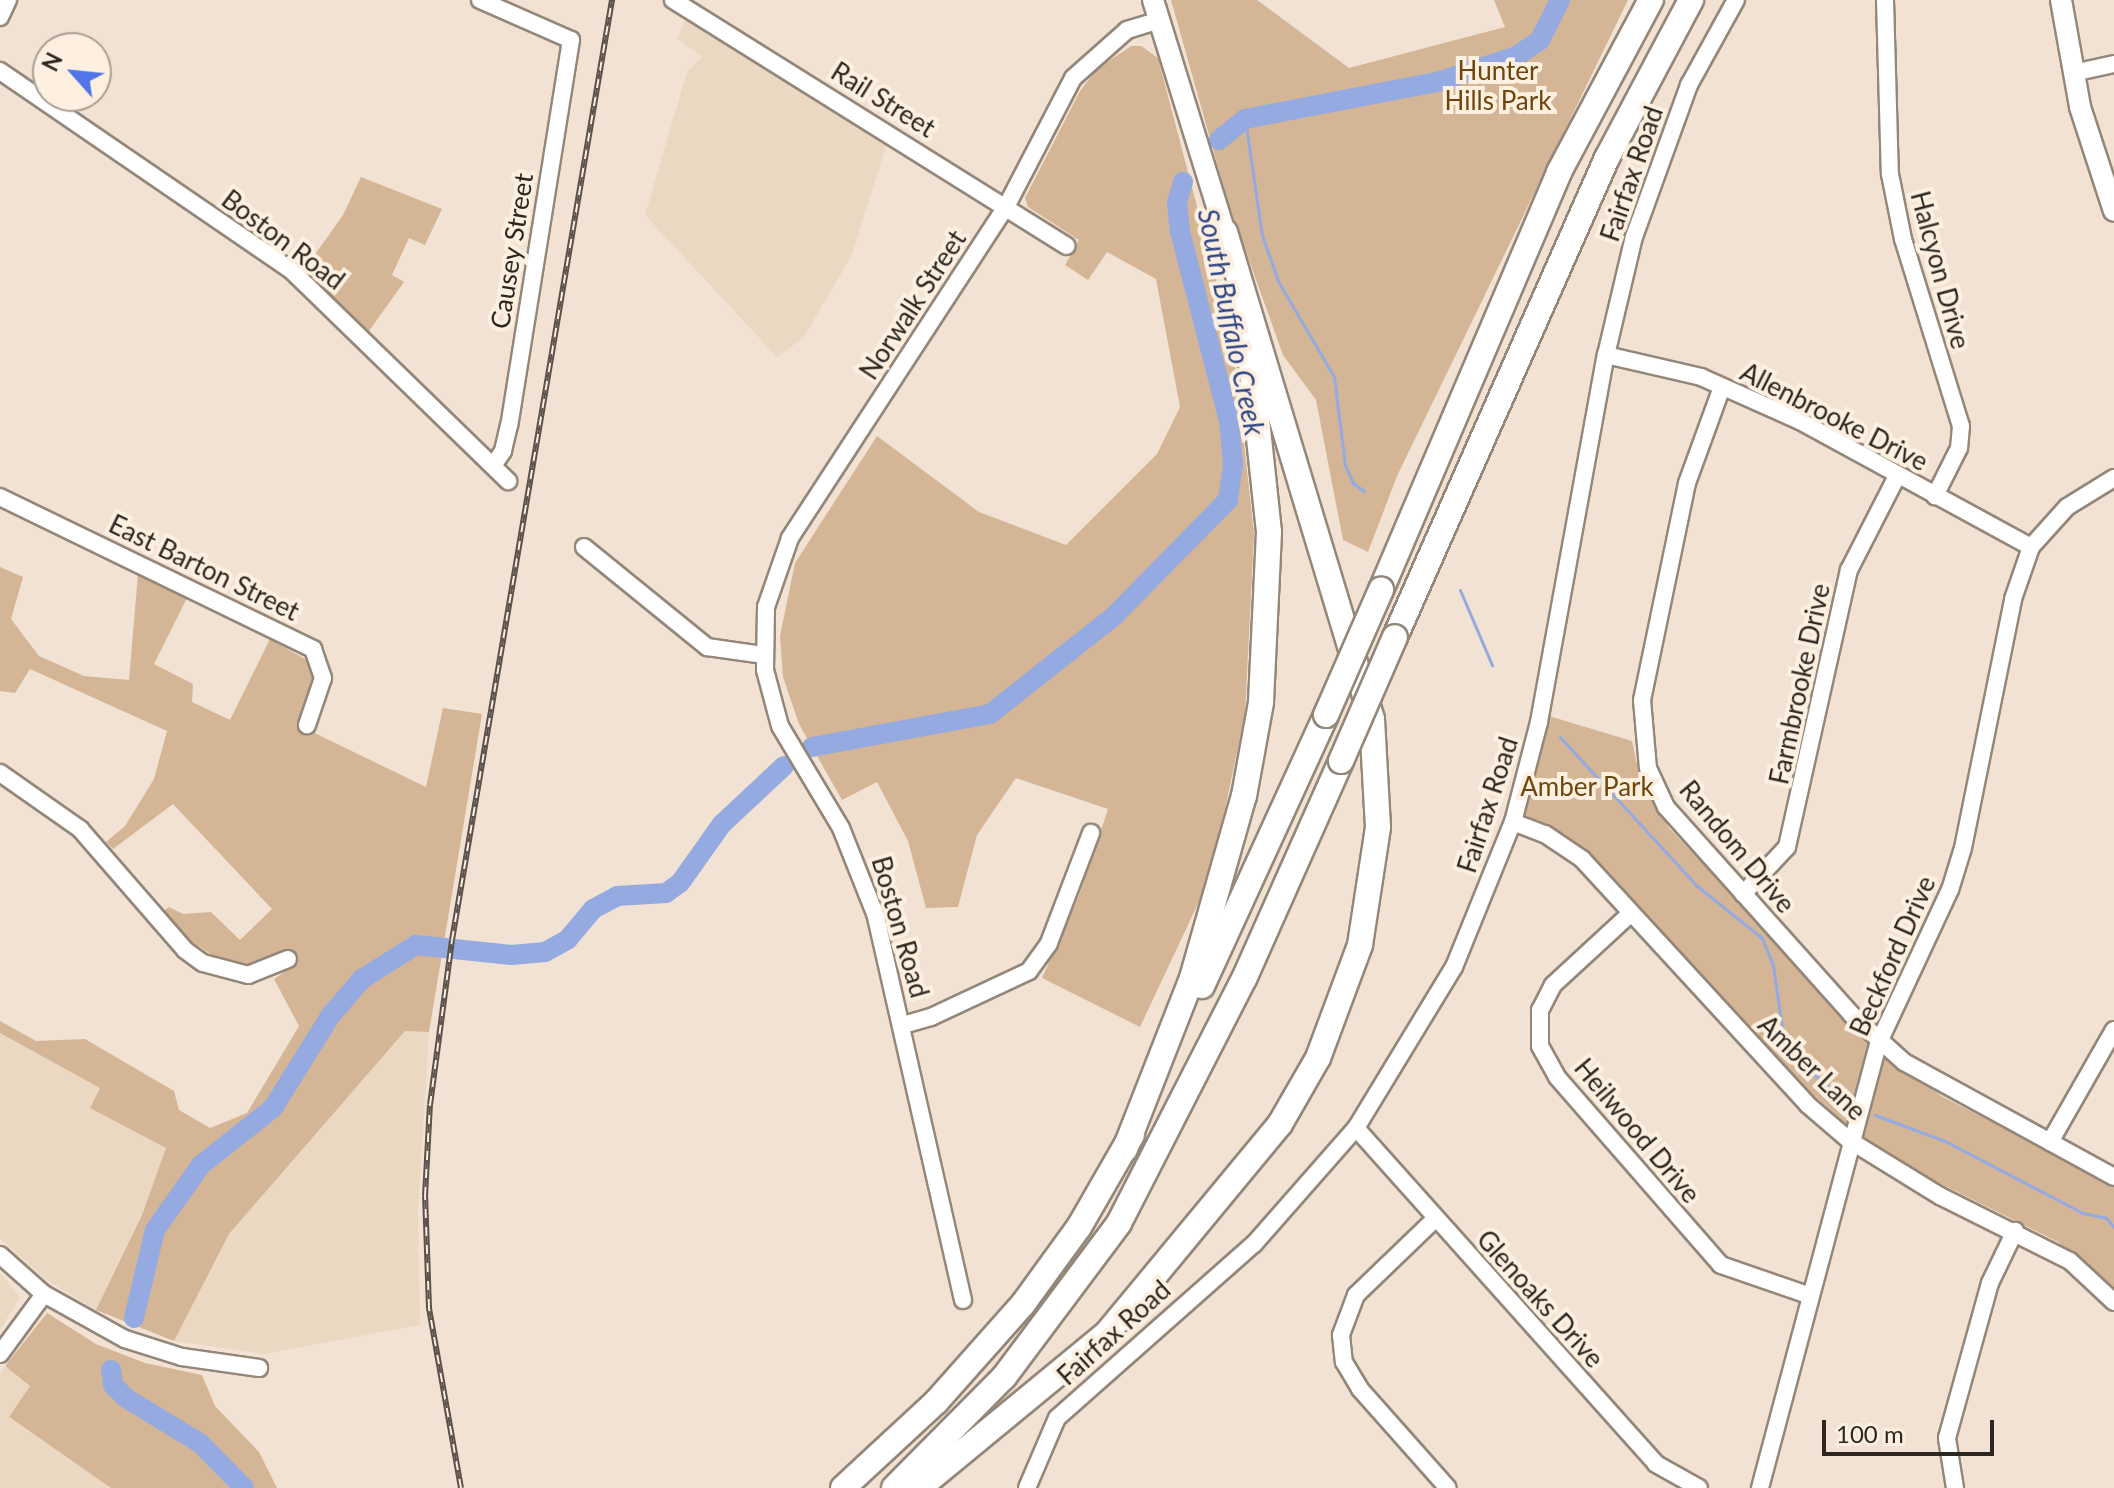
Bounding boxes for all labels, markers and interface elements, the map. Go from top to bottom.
north arrow [32,32,112,112]
text: N [36,48,68,75]
park label: Hunter Hills Park [1445,55,1551,116]
street label: Rail Street [825,56,941,144]
street label: Fairfax Road [1594,102,1670,246]
street label: Causey Street [484,171,540,331]
street label: Boston Road [216,184,350,296]
street label: Halcyon Drive [1904,188,1976,352]
water label: South Buffalo Creek [1192,206,1272,438]
street label: Norwalk Street [853,225,973,385]
street label: Allenbrooke Drive [1735,356,1933,478]
street label: East Barton Street [104,508,304,628]
street label: Farmbrooke Drive [1763,581,1837,787]
street label: Fairfax Road [1451,733,1525,877]
park label: Amber Park [1520,771,1654,803]
street label: Random Drive [1673,775,1801,919]
street label: Boston Road [865,853,935,1001]
street label: Beckford Drive [1844,871,1942,1041]
street label: Amber Lane [1752,1009,1872,1127]
street label: Heilwood Drive [1568,1053,1706,1209]
street label: Glenoaks Drive [1470,1224,1610,1374]
street label: Fairfax Road [1051,1274,1177,1392]
scale bar [1826,1404,1998,1454]
text: 100 m [1836,1419,1904,1448]

